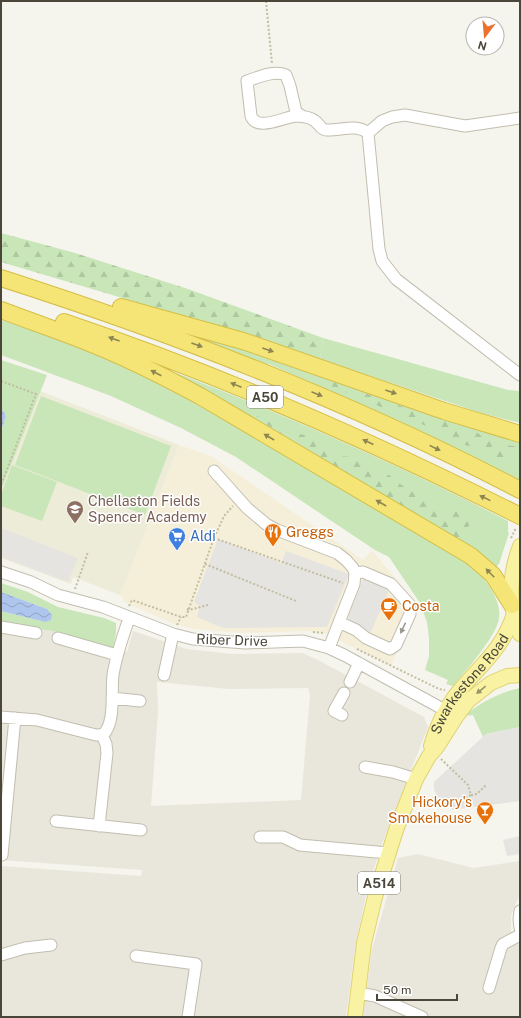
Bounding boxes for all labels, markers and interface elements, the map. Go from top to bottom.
north arrow [465,16,505,56]
text: N [476,39,488,53]
one-way arrow [108,336,120,342]
one-way arrow [191,342,203,348]
one-way arrow [263,347,275,353]
one-way arrow [150,370,162,376]
one-way arrow [229,382,241,388]
road number: A50 [247,386,283,408]
one-way arrow [385,390,397,396]
one-way arrow [312,391,323,397]
one-way arrow [263,434,275,441]
one-way arrow [362,439,374,445]
one-way arrow [430,445,441,451]
place label: Chellaston Fields Spencer Academy [88,493,207,525]
one-way arrow [479,495,491,501]
school or university icon: Chellaston Fields Spencer Academy [65,499,85,524]
one-way arrow [375,499,387,506]
restaurant icon: Greggs [263,522,283,547]
place label: Greggs [286,524,334,540]
supermarket icon: Aldi [167,526,187,551]
place label: Aldi [190,528,216,544]
one-way arrow [485,568,495,578]
cafe icon: Costa [379,596,399,621]
place label: Costa [402,598,440,614]
one-way arrow [400,623,406,634]
street label: Riber Drive [196,631,268,649]
street label: Swarkestone Road [428,631,512,736]
one-way arrow [476,685,487,694]
place label: Hickory's Smokehouse [388,794,472,826]
bar icon: Hickory's Smokehouse [475,800,495,825]
road number: A514 [358,872,400,894]
scale bar [377,976,457,1002]
text: 50 m [383,983,411,997]

